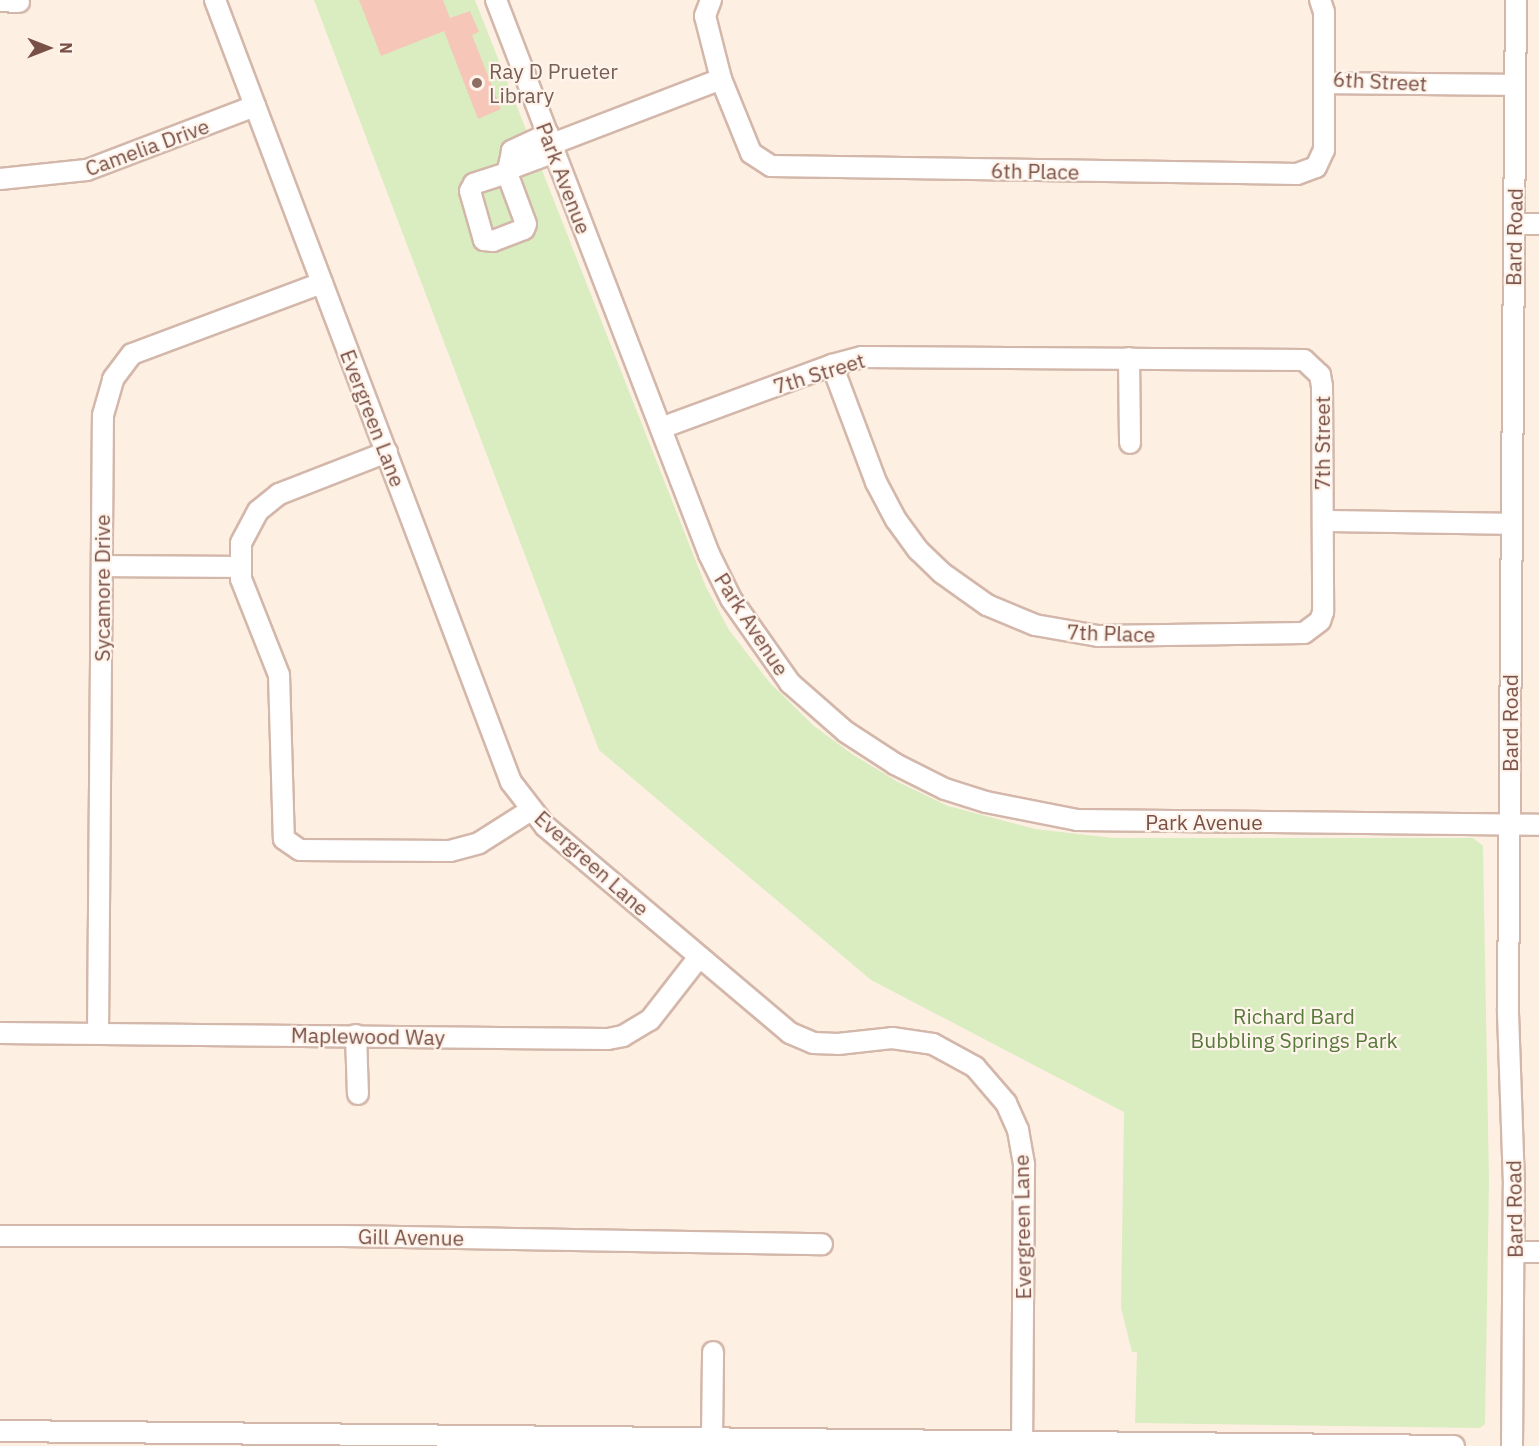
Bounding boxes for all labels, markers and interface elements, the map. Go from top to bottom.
north arrow [18,18,78,78]
text: N [56,42,76,54]
place label: Ray D Prueter Library [489,58,618,108]
street label: 6th Street [1332,66,1428,96]
marker: Ray D Prueter Library [470,76,484,90]
street label: Camelia Drive [82,113,212,181]
street label: Park Avenue [531,119,597,237]
street label: 6th Place [991,158,1079,184]
street label: Bard Road [1501,188,1527,286]
street label: Evergreen Lane [335,346,411,490]
street label: 7th Street [770,347,868,399]
street label: 7th Street [1309,396,1335,490]
street label: Sycamore Drive [89,514,115,662]
street label: Park Avenue [709,568,795,680]
street label: 7th Place [1066,619,1156,647]
street label: Bard Road [1497,674,1523,772]
street label: Evergreen Lane [530,805,654,921]
street label: Park Avenue [1145,809,1263,835]
park label: Richard Bard Bubbling Springs Park [1191,1003,1397,1053]
street label: Maplewood Way [291,1022,445,1050]
street label: Evergreen Lane [1008,1154,1036,1300]
street label: Bard Road [1501,1160,1527,1258]
street label: Gill Avenue [358,1223,464,1251]

